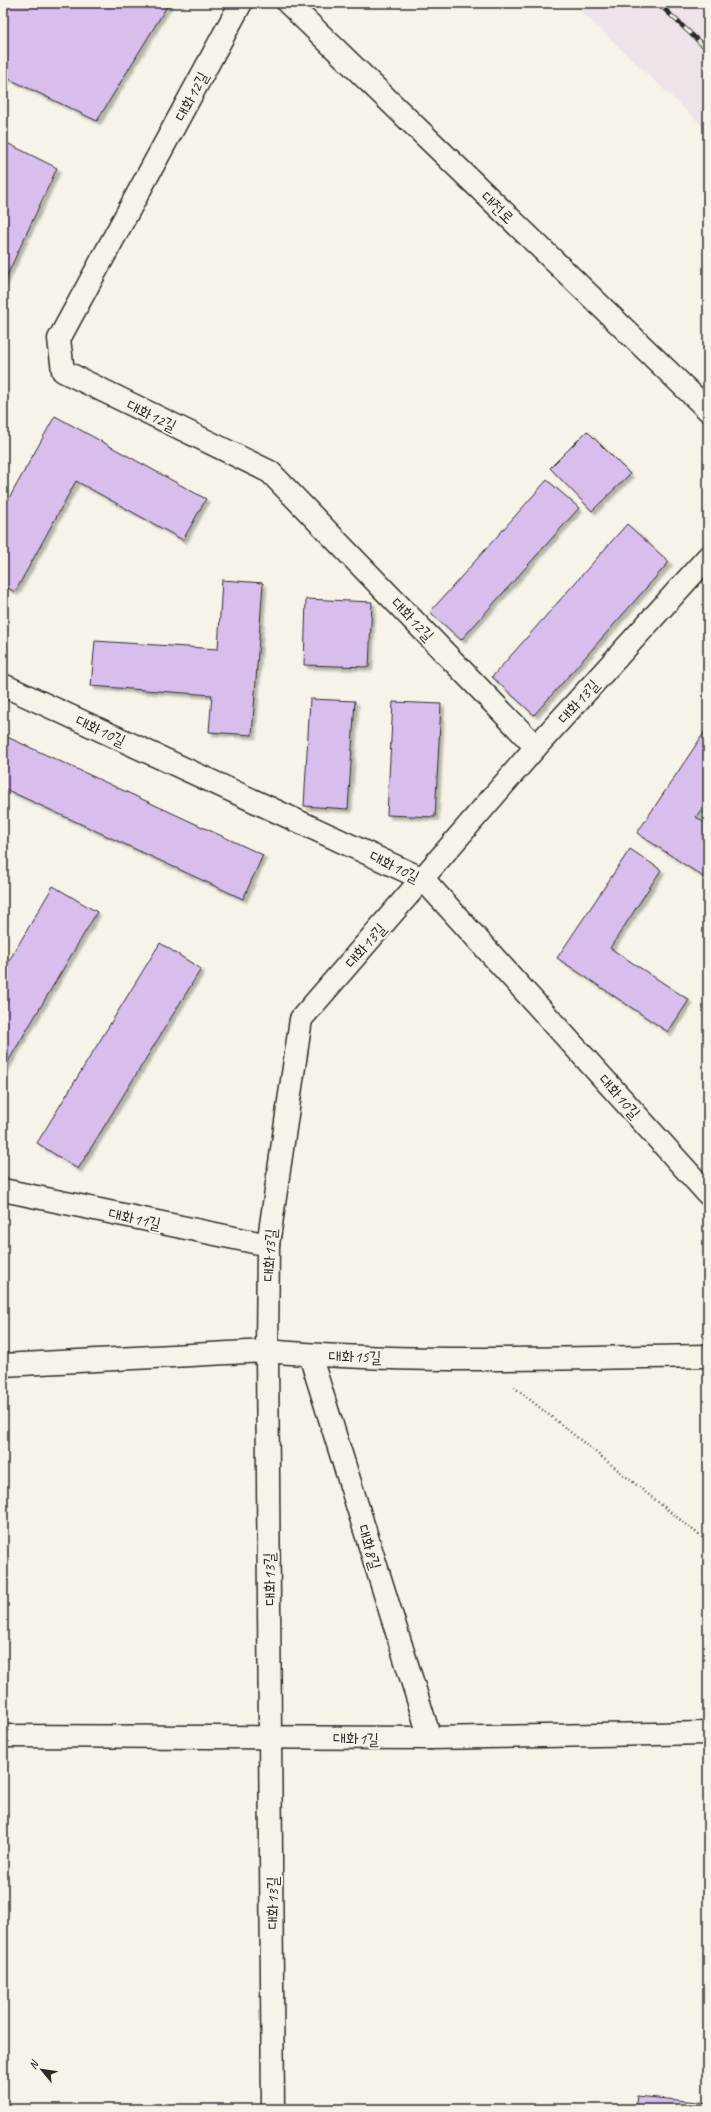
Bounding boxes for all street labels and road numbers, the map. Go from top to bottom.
street label: 대화12길 [171,68,213,125]
street label: 대전로 [476,187,518,228]
street label: 대화12길 [123,395,180,437]
street label: 대화12길 [387,594,438,646]
street label: 대화13길 [554,675,604,728]
street label: 대화10길 [72,711,129,751]
street label: 대화10길 [366,846,423,888]
street label: 대화13길 [341,919,391,972]
street label: 대화10길 [594,1070,645,1123]
street label: 대화11길 [107,1204,163,1234]
street label: 대화13길 [259,1228,281,1282]
street label: 대화15길 [328,1347,382,1367]
street label: 대화8길 [353,1522,385,1572]
street label: 대화13길 [260,1552,280,1606]
street label: 대화1길 [333,1729,379,1749]
street label: 대화13길 [263,1876,283,1930]

